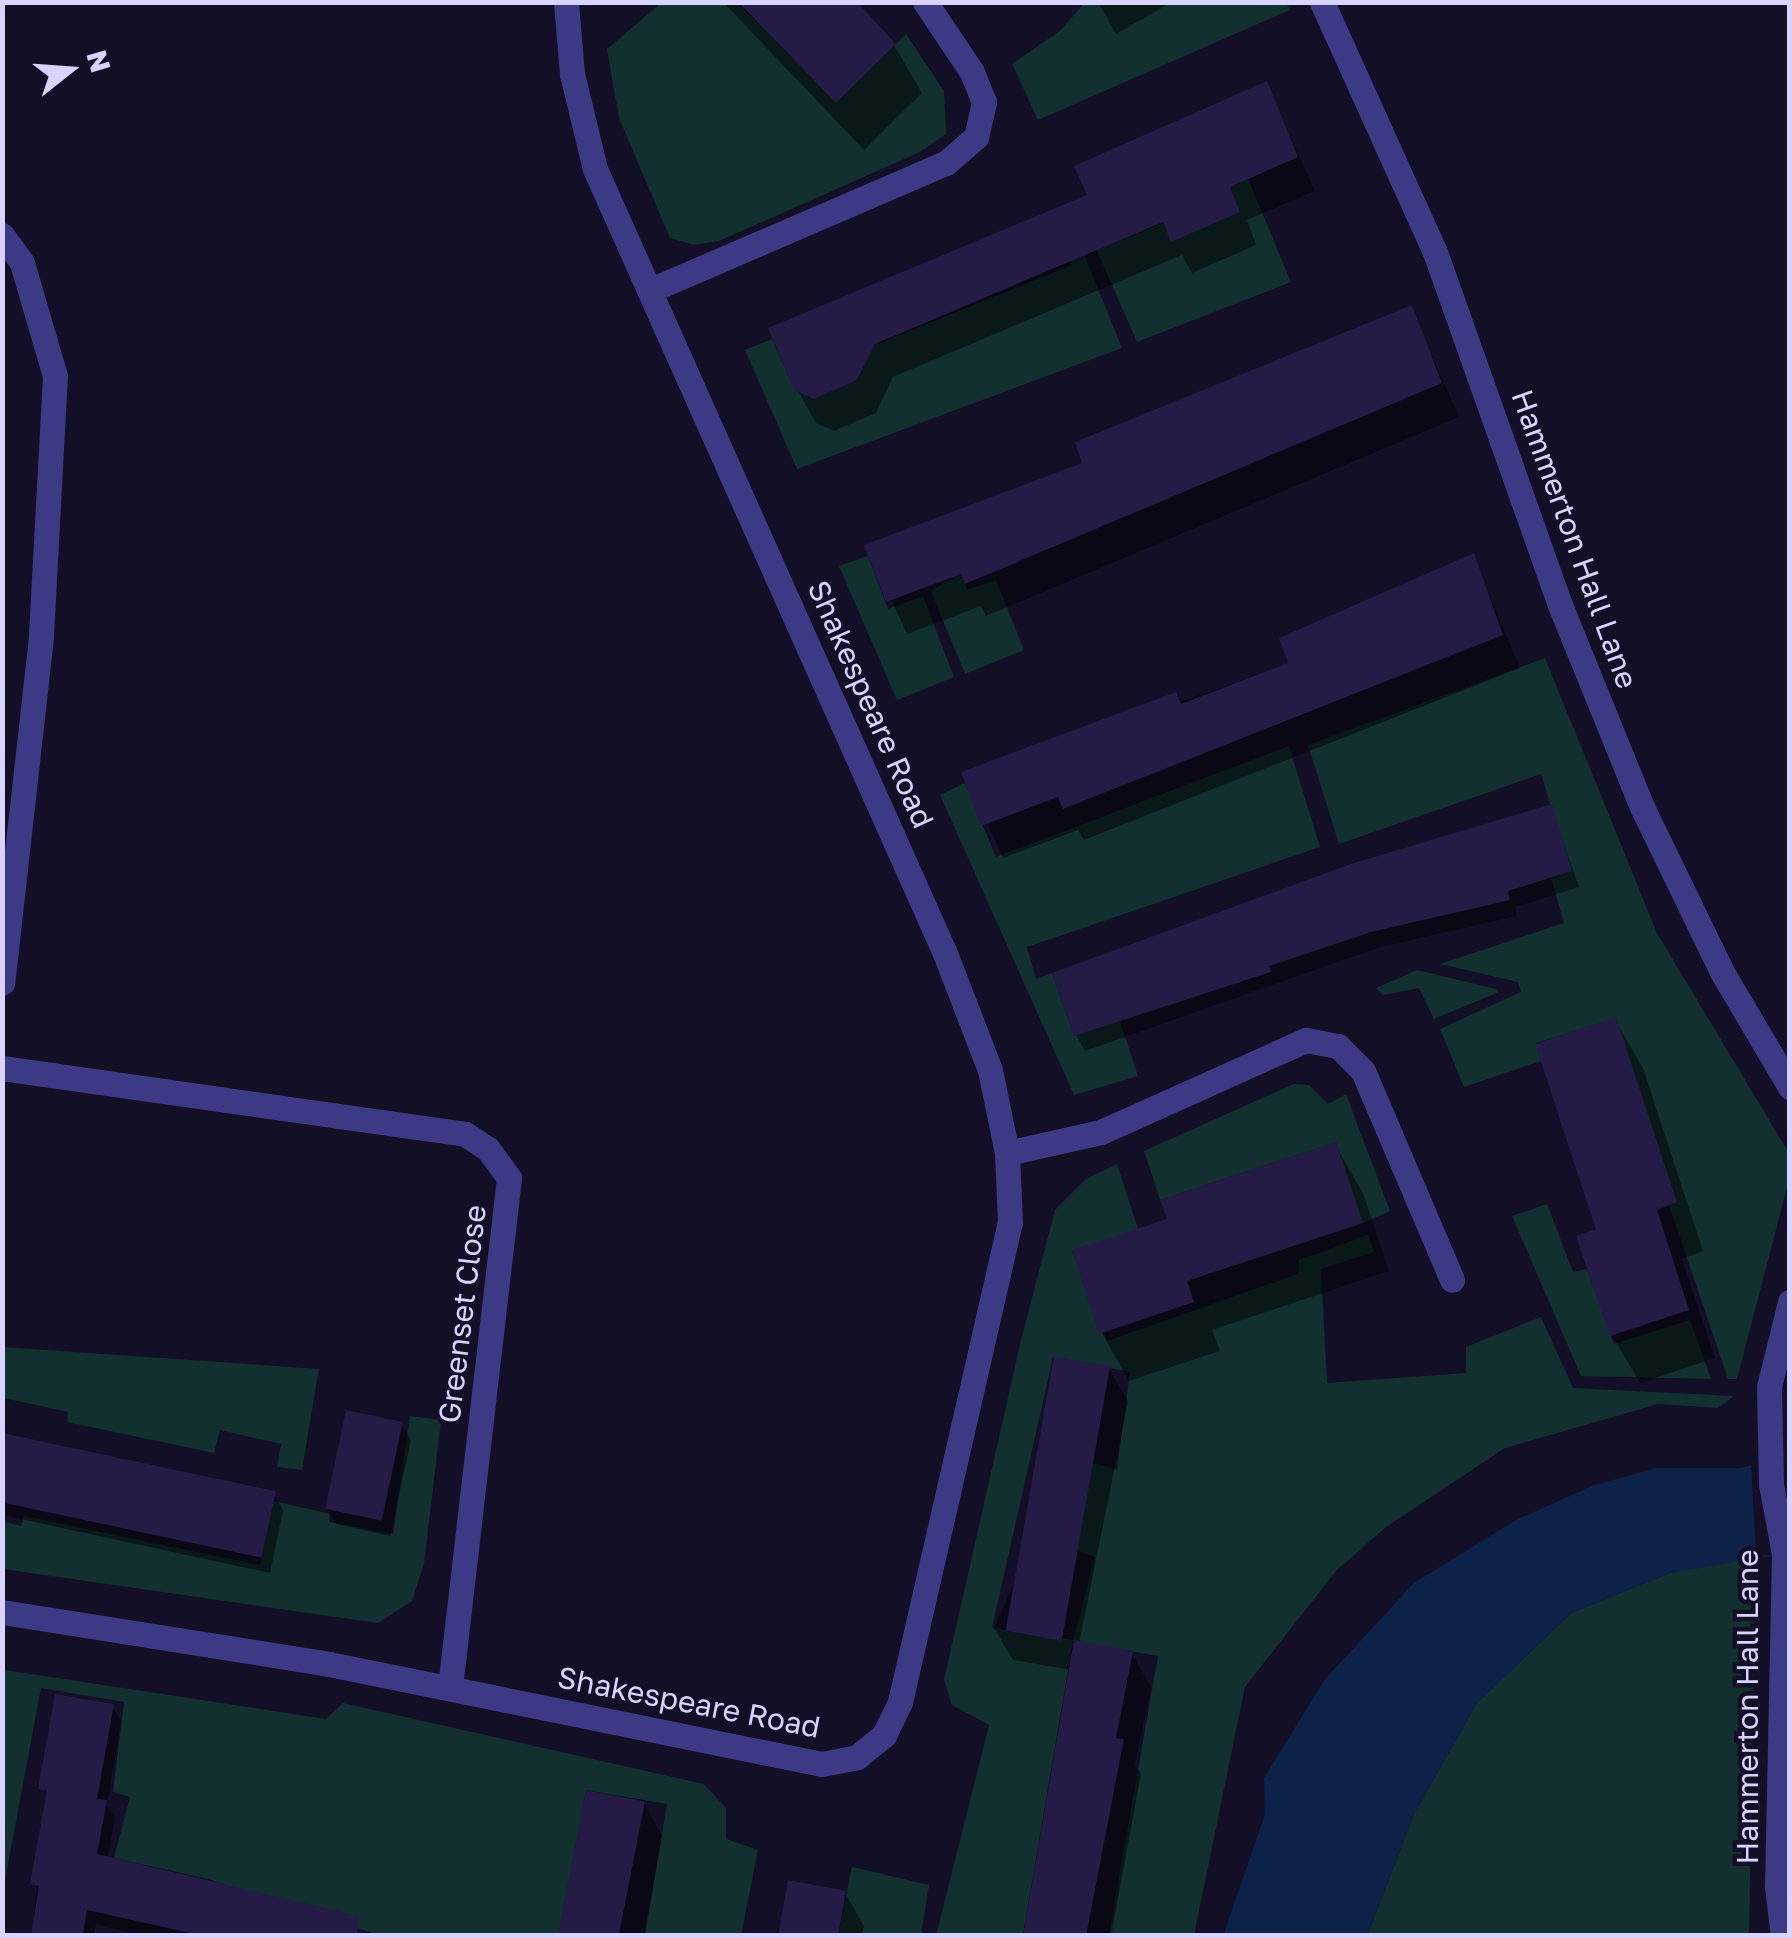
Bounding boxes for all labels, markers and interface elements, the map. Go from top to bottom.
north arrow [20,20,120,120]
text: N [80,46,118,76]
street label: Hammerton Hall Lane [1504,385,1646,693]
street label: Shakespeare Road [800,575,942,833]
street label: Greenset Close [431,1203,493,1425]
street label: Hammerton Hall Lane [1729,1549,1765,1865]
street label: Shakespeare Road [555,1659,823,1745]

